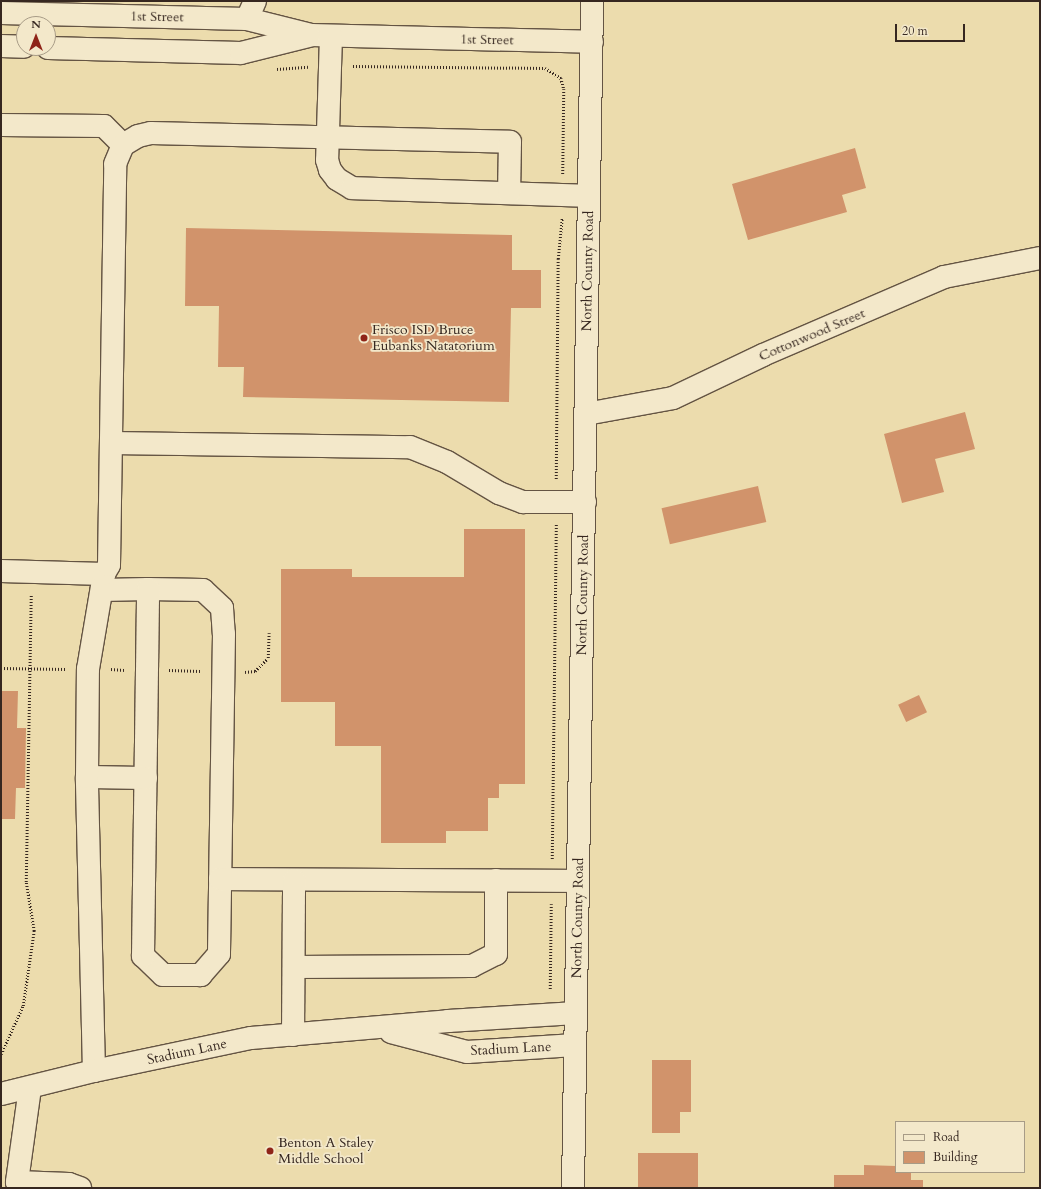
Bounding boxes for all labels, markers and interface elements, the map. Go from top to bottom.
street label: 1st Street [130,8,184,26]
north arrow [16,16,56,56]
scale bar [897,16,967,42]
text: N [31,17,41,32]
text: 20 m [902,23,928,39]
street label: 1st Street [460,31,514,49]
street label: North County Road [579,210,597,332]
street label: Cottonwood Street [756,305,868,365]
place label: Frisco ISD Bruce Eubanks Natatorium [372,322,495,354]
marker: Frisco ISD Bruce Eubanks Natatorium [359,333,369,343]
street label: North County Road [574,534,592,656]
street label: North County Road [569,857,587,979]
street label: Stadium Lane [146,1035,228,1069]
street label: Stadium Lane [470,1038,552,1060]
legend [895,1121,1025,1173]
text: Road [933,1129,959,1145]
place label: Benton A Staley Middle School [278,1135,374,1168]
marker: Benton A Staley Middle School [265,1146,275,1156]
text: Building [933,1149,977,1165]

